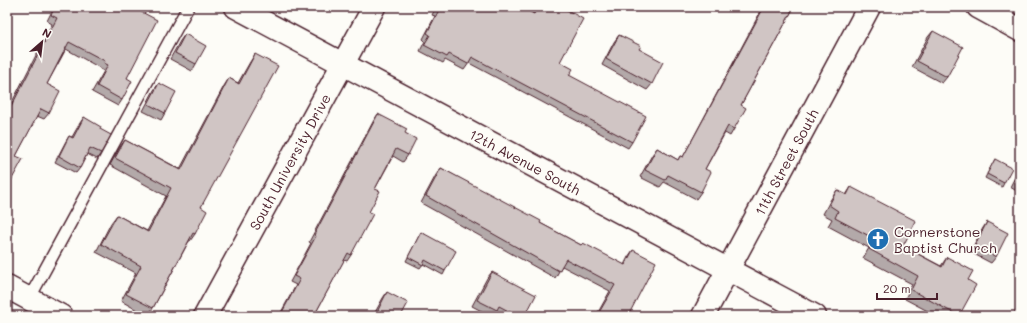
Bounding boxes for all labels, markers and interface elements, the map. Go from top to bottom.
north arrow [22,22,62,62]
text: N [40,24,54,41]
street label: South University Drive [244,90,335,233]
street label: 11th Street South [749,105,822,218]
street label: 12th Avenue South [466,124,584,199]
place label: Cornerstone Baptist Church [894,222,997,257]
church icon: Cornerstone Baptist Church [865,226,891,252]
scale bar [877,275,937,301]
text: 20 m [883,280,911,296]

